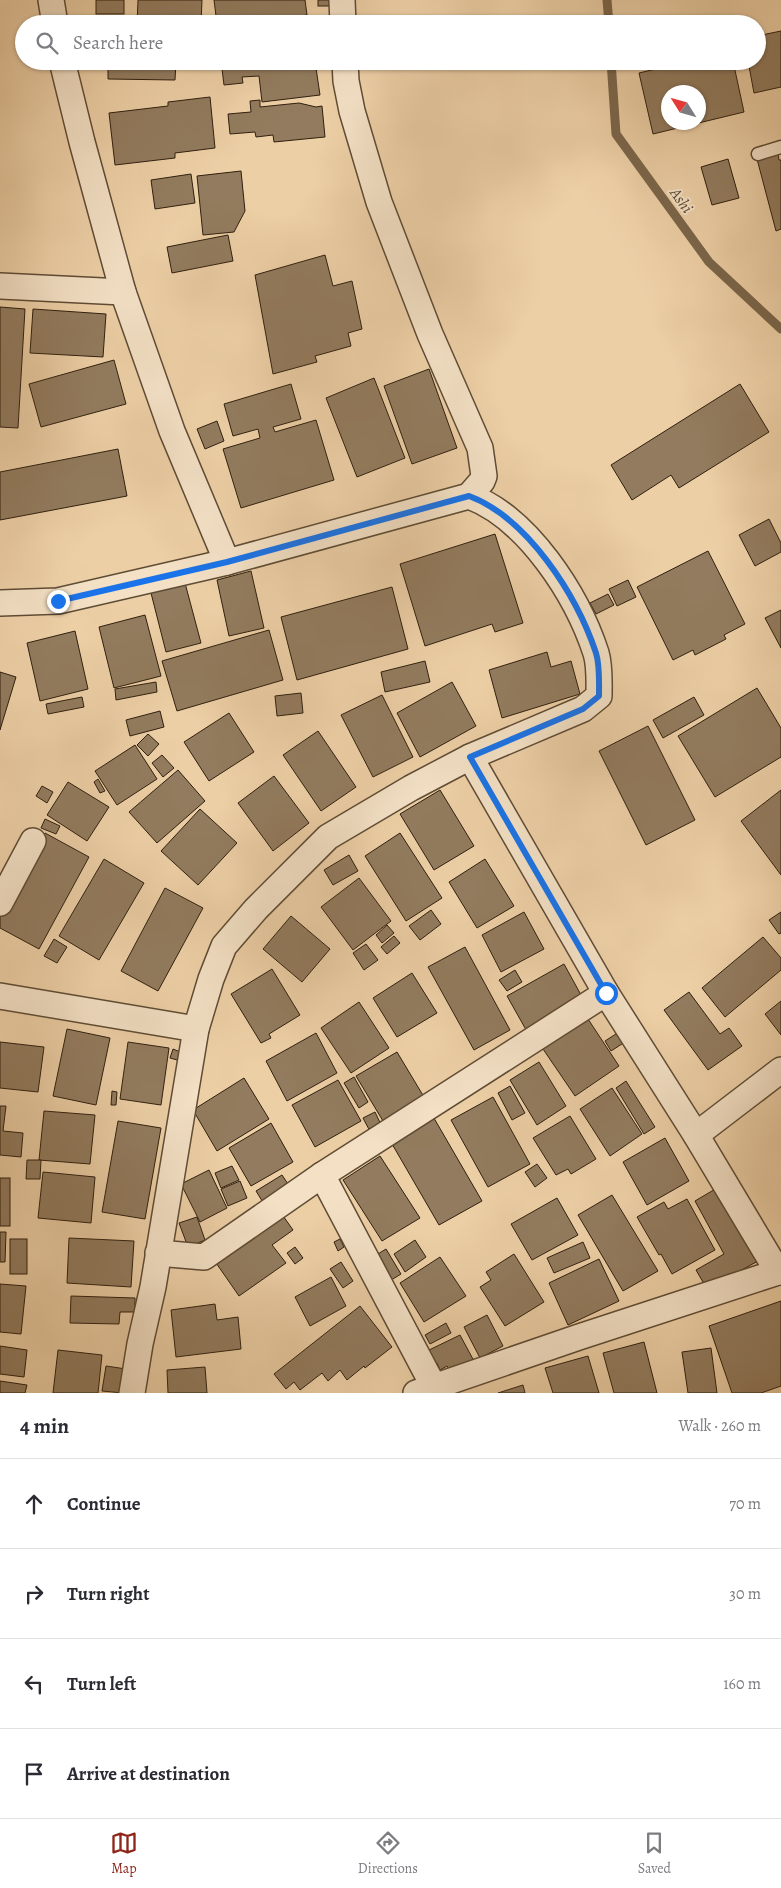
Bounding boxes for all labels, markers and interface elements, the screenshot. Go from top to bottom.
search box [15,15,766,70]
icon: search [33,29,61,57]
text: Search here [73,30,163,56]
north arrow [661,85,706,130]
water label: Ashi [664,183,698,218]
route end [47,590,70,613]
route start [595,982,618,1005]
text: 4 min [20,1412,69,1440]
text: Walk · 260 m [679,1415,761,1437]
icon: ahead [20,1490,48,1518]
text: Continue [67,1491,141,1517]
text: 70 m [729,1493,761,1515]
icon: right [20,1580,48,1608]
text: Turn right [67,1581,149,1607]
text: 30 m [729,1583,761,1605]
icon: left [20,1670,48,1698]
text: Turn left [67,1671,136,1697]
text: 160 m [723,1673,761,1695]
icon: arrive [20,1760,48,1788]
text: Arrive at destination [67,1761,230,1787]
tab: Map [110,1829,138,1878]
tab: Directions [358,1829,418,1878]
tab: Saved [638,1829,671,1878]

